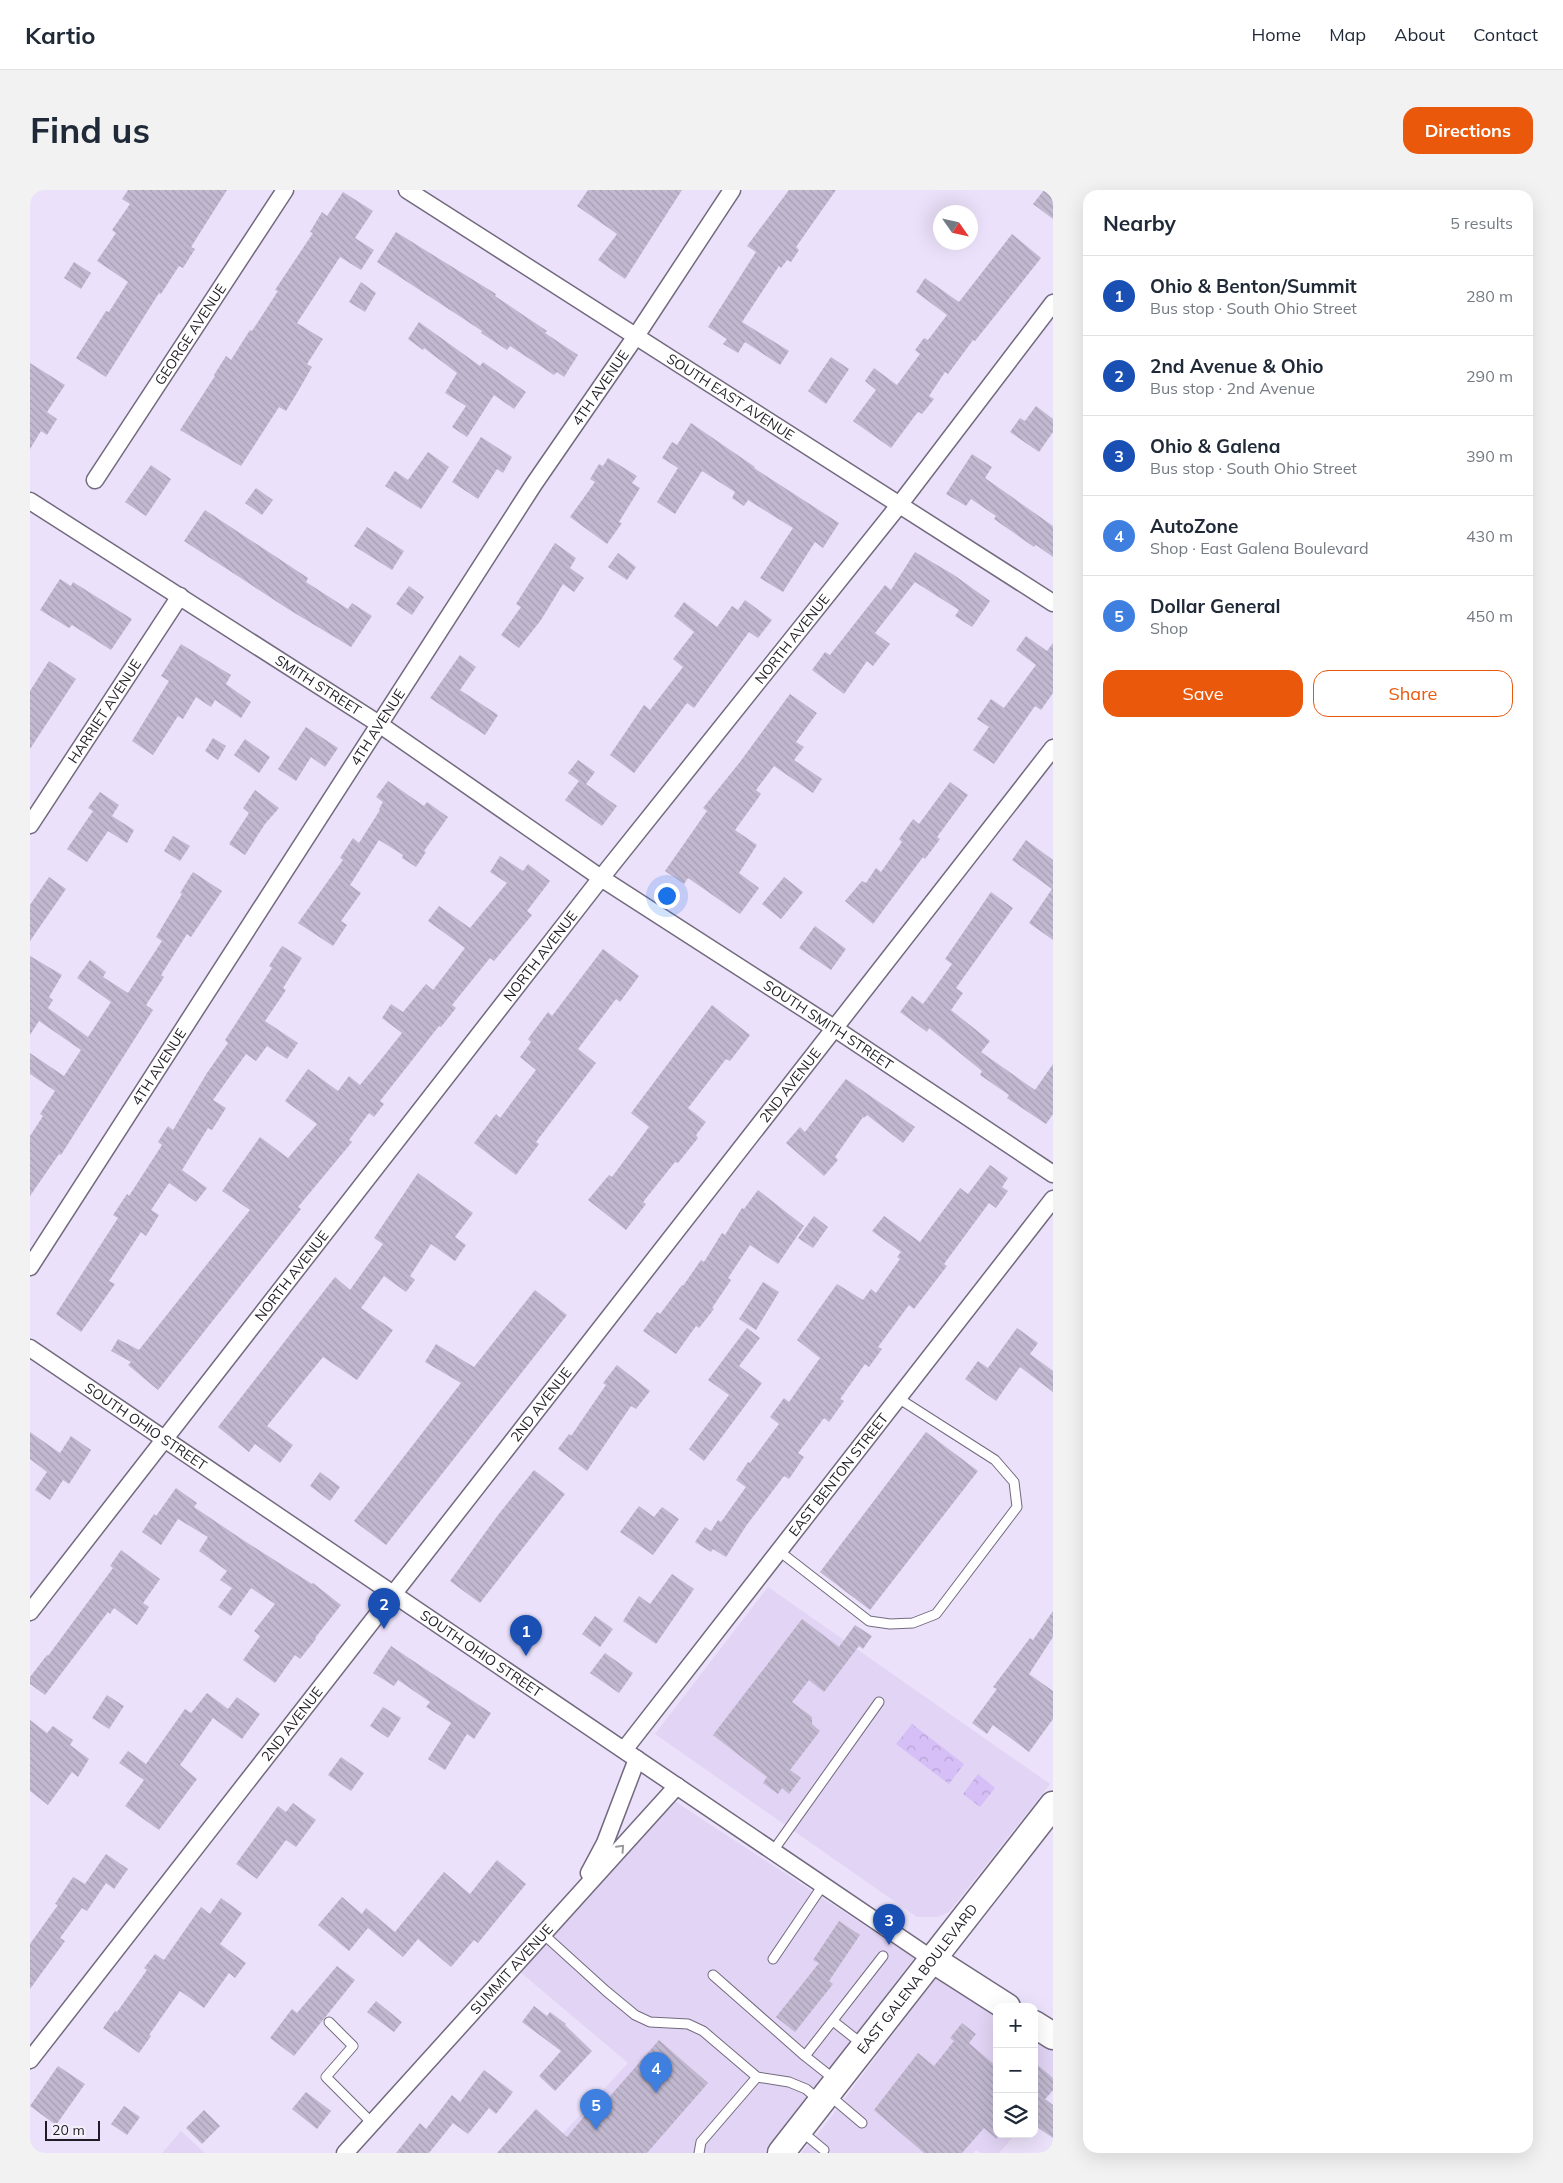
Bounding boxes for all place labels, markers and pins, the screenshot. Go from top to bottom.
pin: 2 [368,1588,400,1629]
pin: 1 [510,1615,542,1656]
pin: 3 [873,1904,905,1945]
pin: 4 [640,2052,672,2093]
pin: 5 [580,2089,612,2130]

